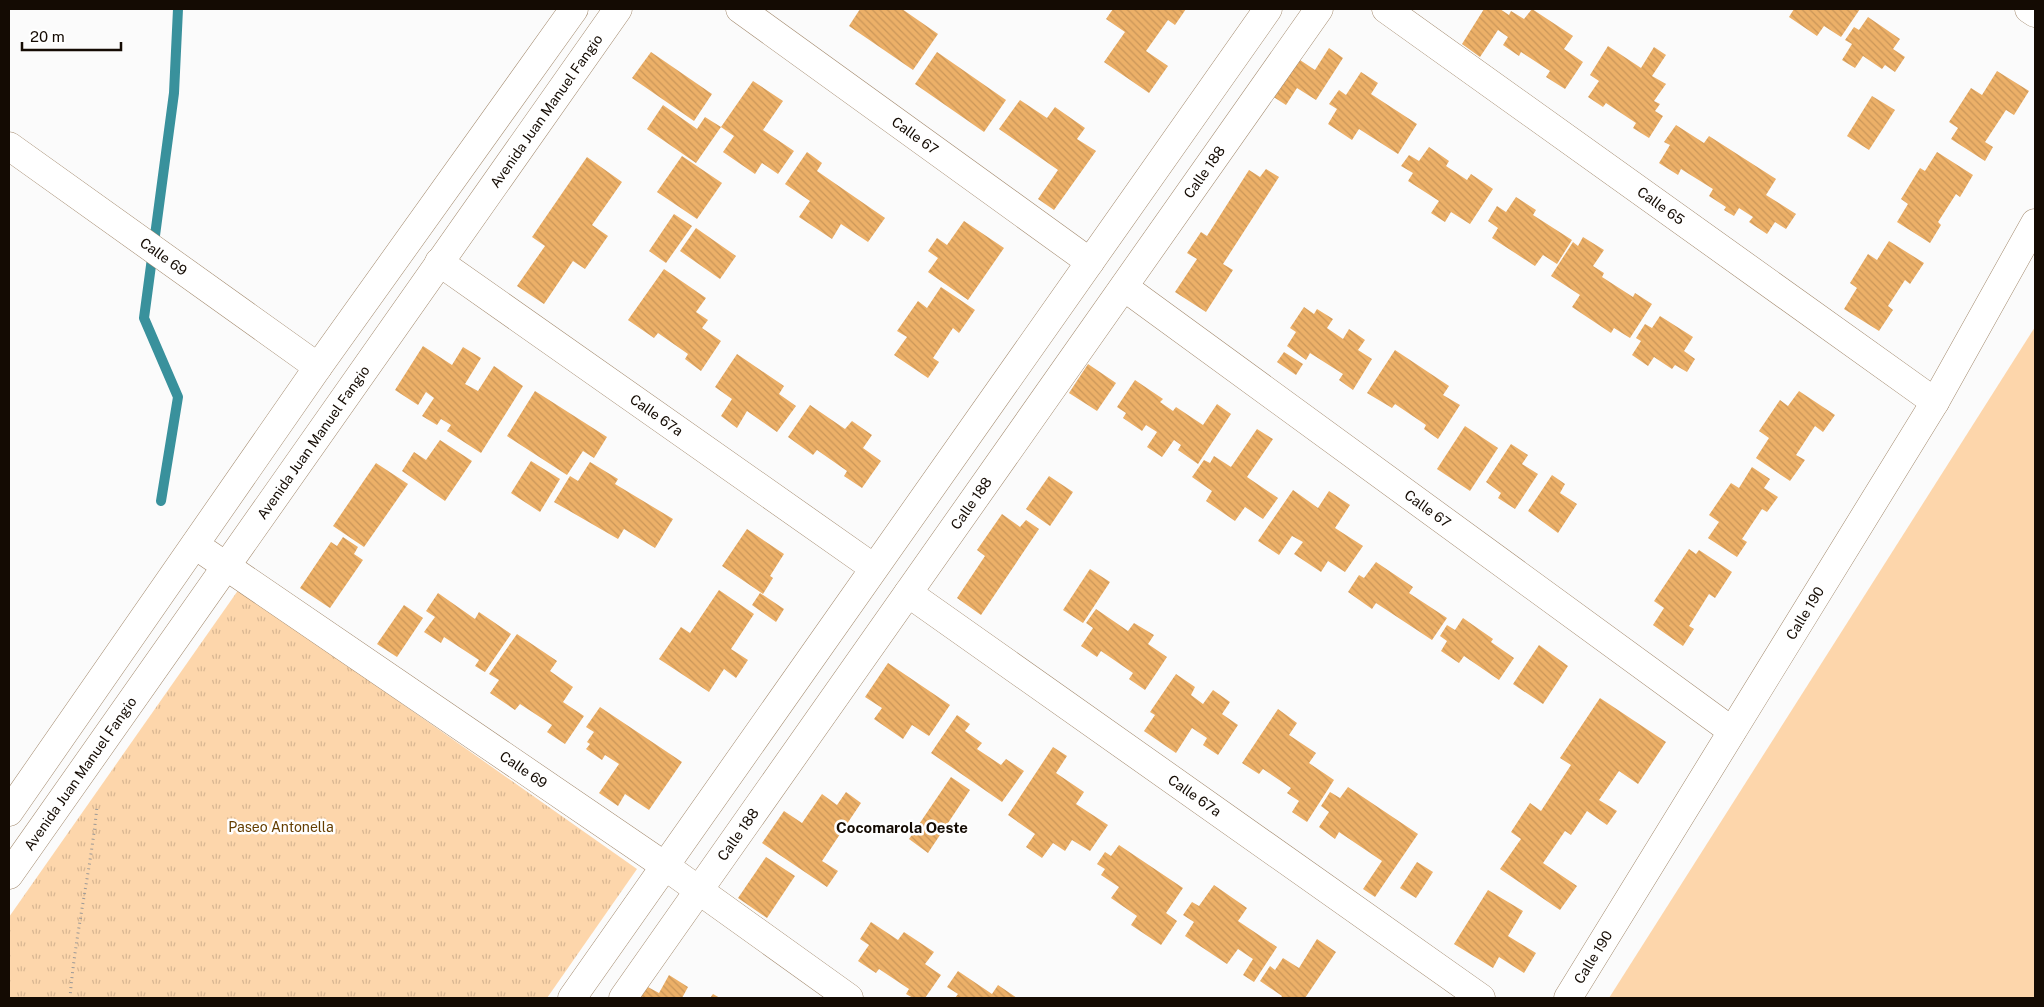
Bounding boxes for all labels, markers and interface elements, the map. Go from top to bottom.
scale bar [22,20,121,52]
text: 20 m [30,28,65,45]
street label: Avenida Juan Manuel Fangio [487,31,606,191]
street label: Calle 67 [889,113,941,158]
street label: Calle 188 [1180,143,1228,201]
street label: Calle 65 [1634,183,1688,228]
street label: Calle 69 [137,234,190,279]
street label: Avenida Juan Manuel Fangio [254,362,373,522]
street label: Calle 67a [627,391,686,439]
street label: Calle 188 [947,474,995,532]
street label: Calle 67 [1401,487,1454,531]
street label: Calle 190 [1783,584,1827,643]
street label: Avenida Juan Manuel Fangio [21,694,140,853]
street label: Calle 69 [497,748,551,791]
street label: Calle 67a [1165,771,1224,820]
street label: Calle 188 [714,805,762,864]
park label: Paseo Antonella [228,819,334,835]
district label: Cocomarola Oeste [836,819,968,836]
street label: Calle 190 [1571,928,1616,987]

